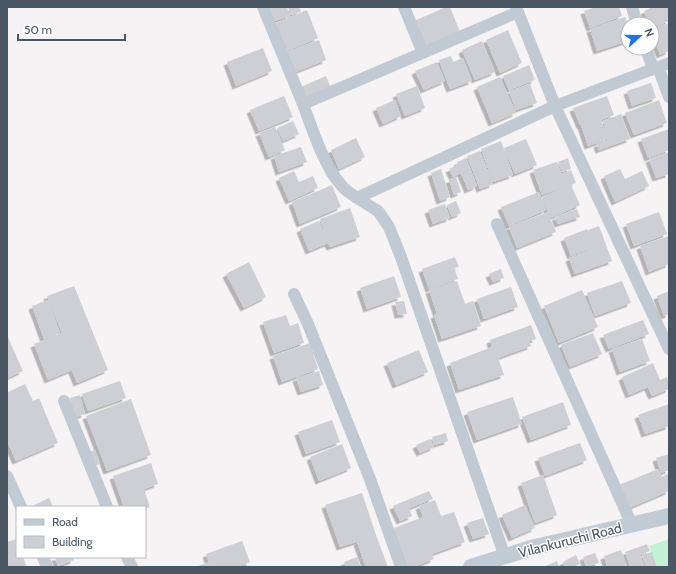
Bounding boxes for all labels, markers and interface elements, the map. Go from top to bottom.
scale bar [18,16,125,42]
north arrow [620,16,660,56]
text: 50 m [24,22,52,37]
text: N [641,26,657,39]
legend [16,506,146,558]
text: Road [52,514,78,529]
street label: Vilankuruchi Road [517,518,623,562]
text: Building [52,534,94,549]

